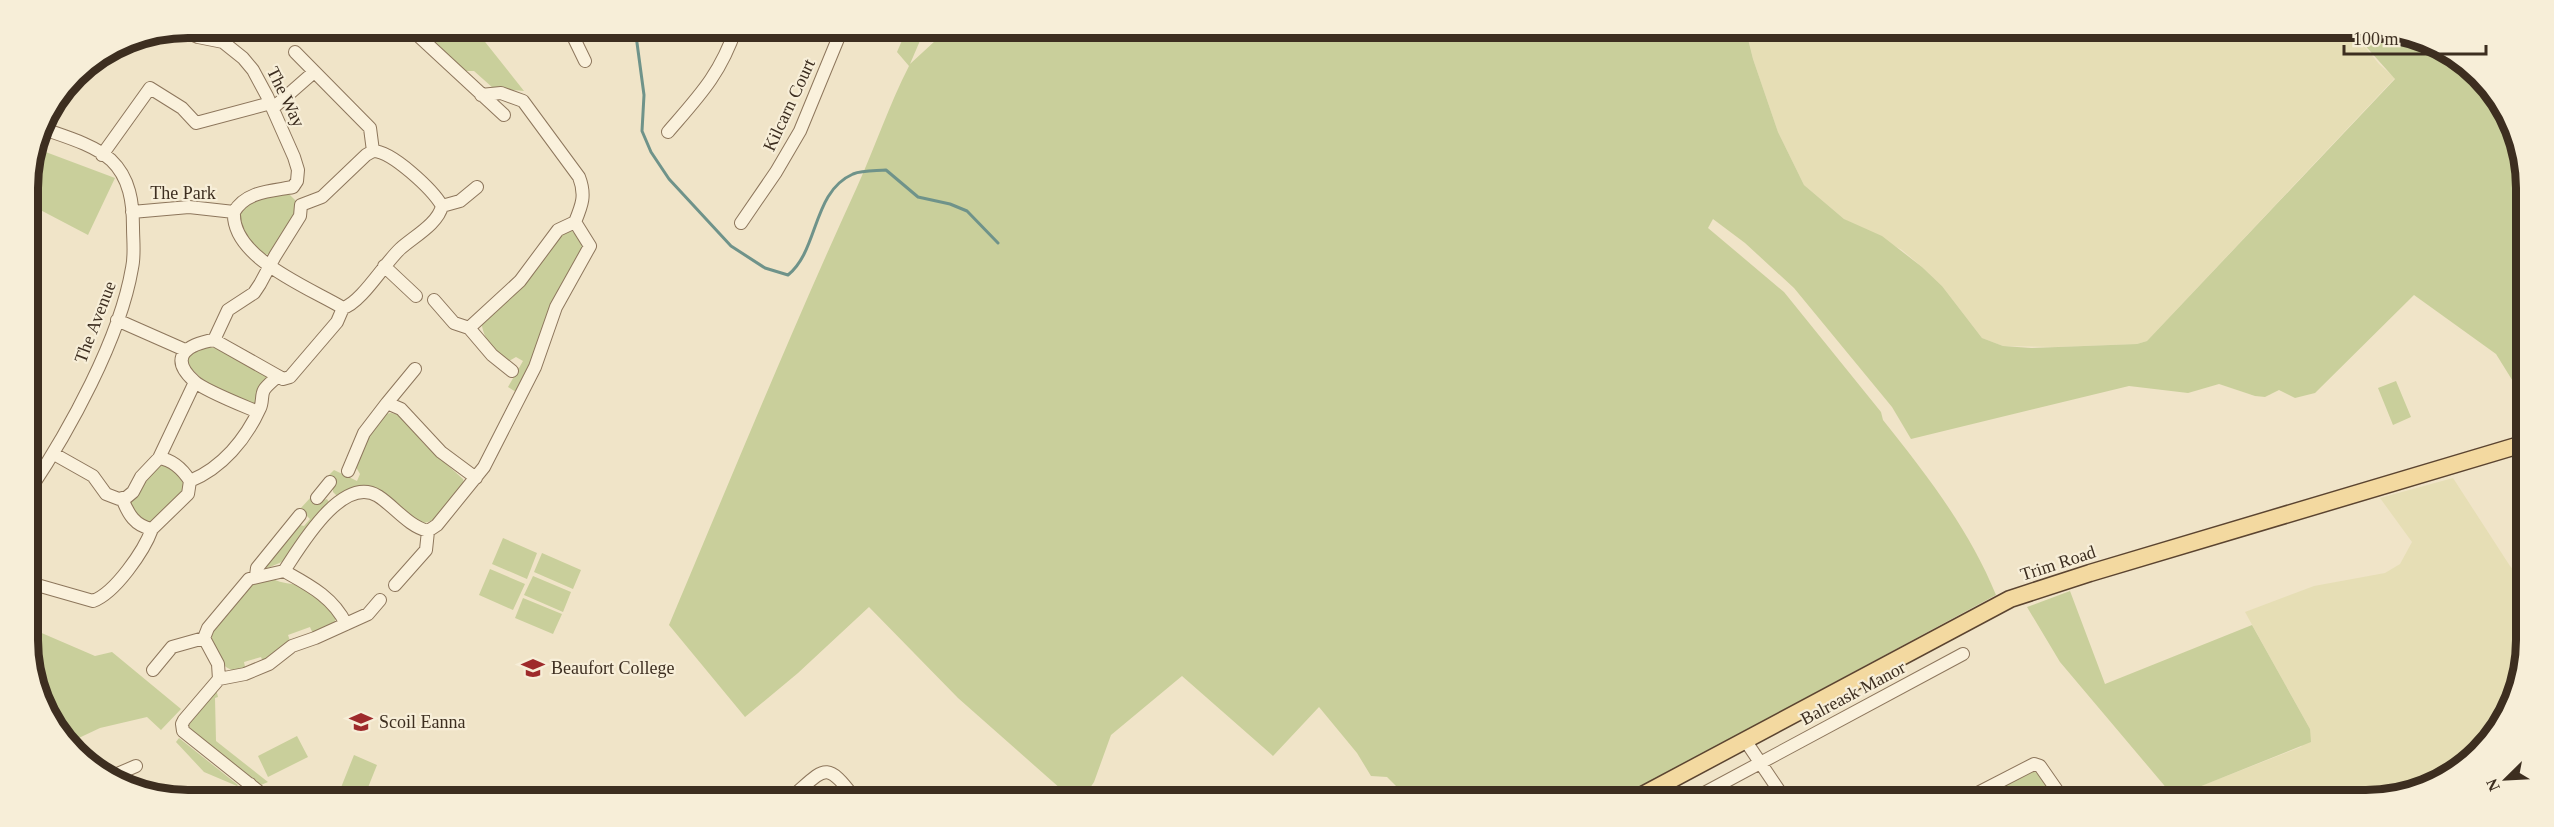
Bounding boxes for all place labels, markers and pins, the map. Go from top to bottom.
school or university icon: Beaufort College [520,655,546,681]
place label: Beaufort College [551,658,674,678]
school or university icon: Scoil Eanna [348,709,374,735]
place label: Scoil Eanna [379,712,465,732]

